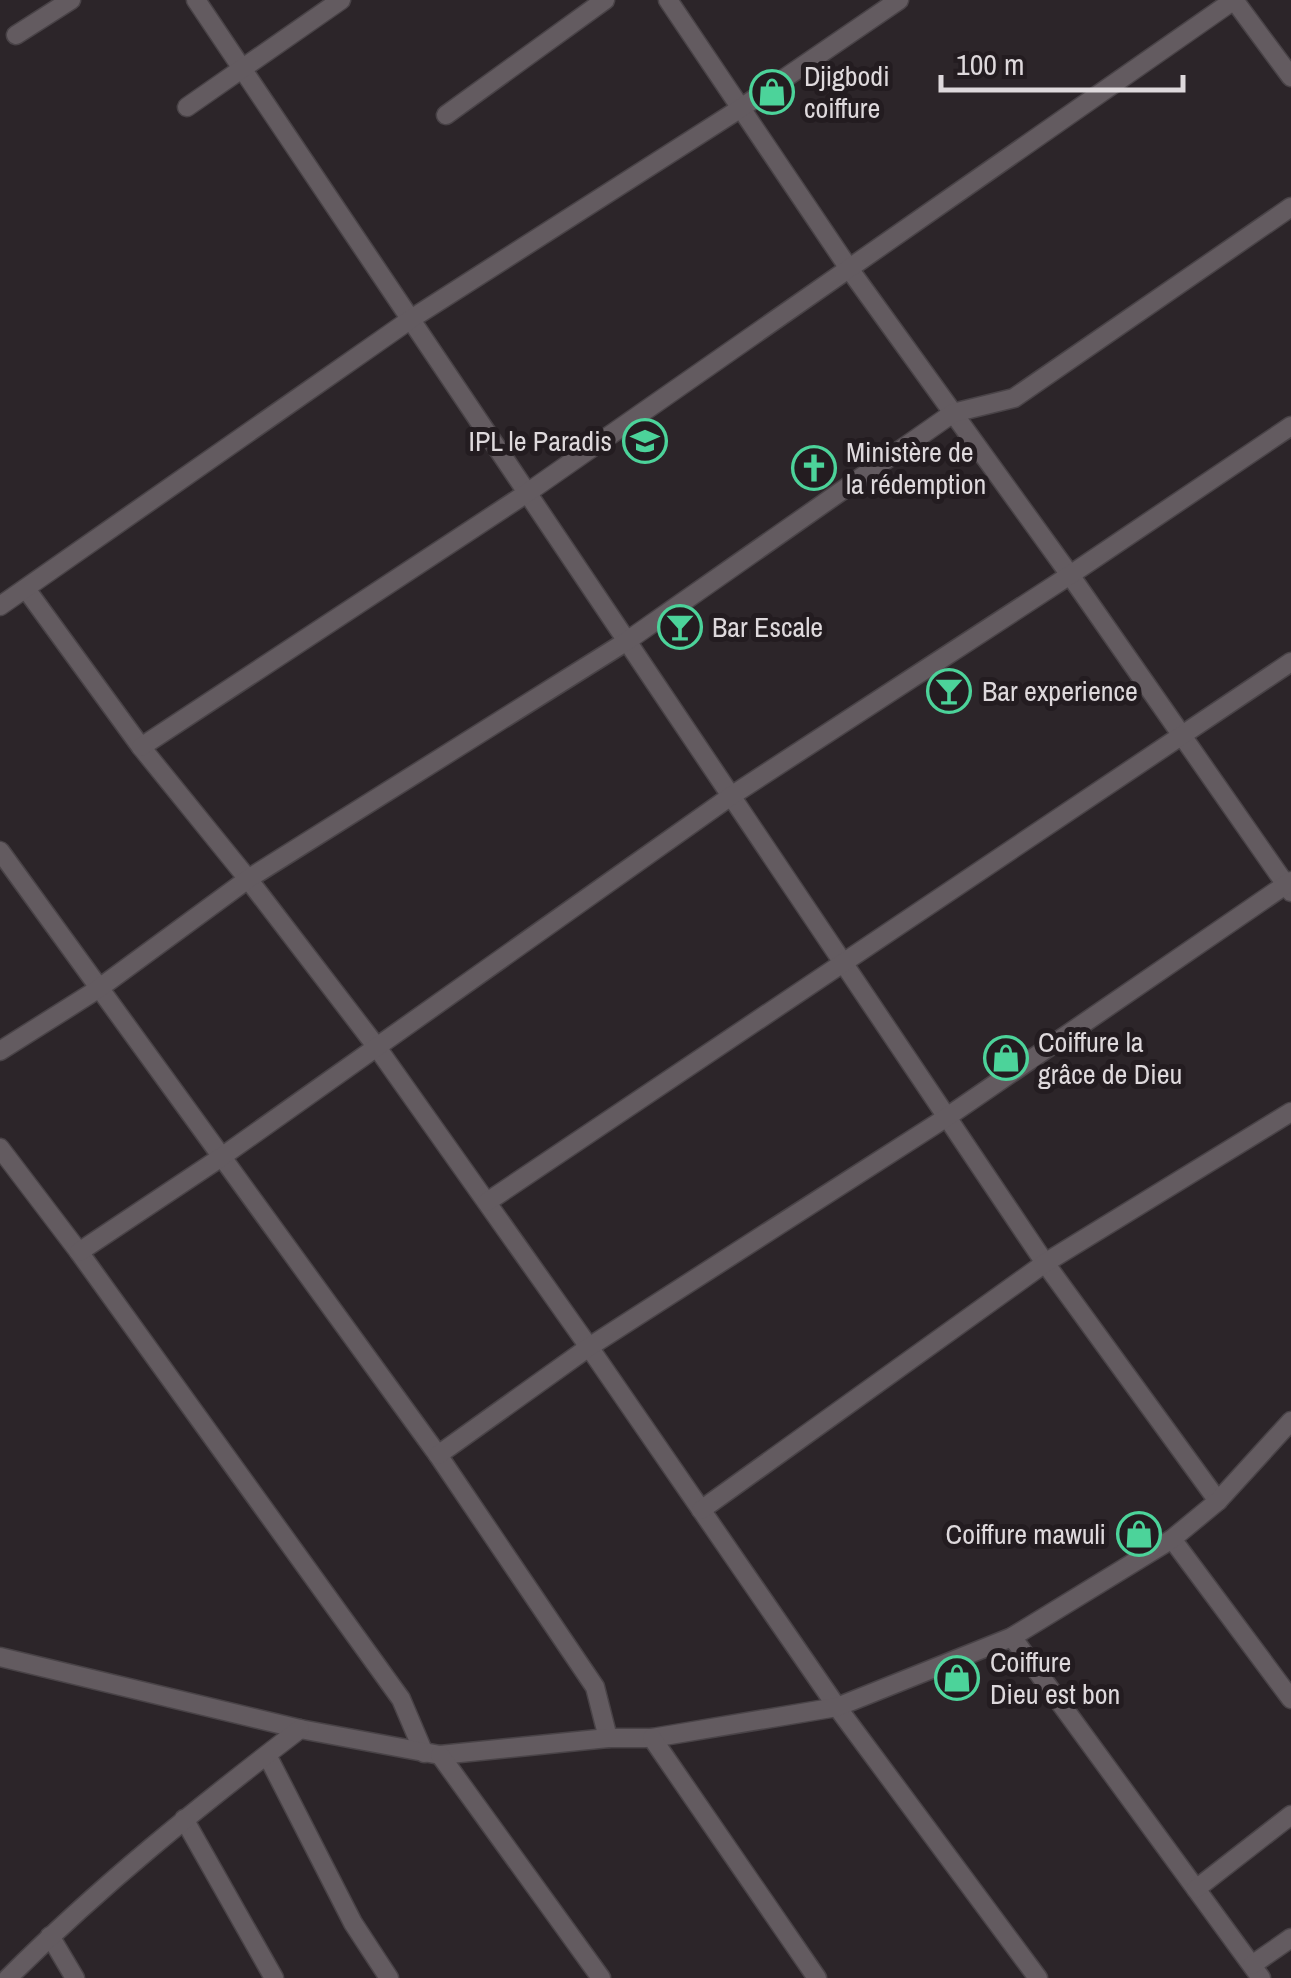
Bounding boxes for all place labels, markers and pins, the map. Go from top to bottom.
place label: Djigbodi coiffure [804,57,890,127]
shop icon: Djigbodi coiffure [749,69,795,115]
school or university icon: IPL le Paradis [622,418,668,464]
place label: IPL le Paradis [469,422,612,460]
place label: Ministère de la rédemption [846,433,986,503]
church icon: Ministère de la rédemption [791,445,837,491]
bar icon: Bar Escale [657,604,703,650]
place label: Bar Escale [712,608,823,646]
bar icon: Bar experience [926,668,972,714]
place label: Bar experience [982,672,1138,710]
place label: Coiffure la grâce de Dieu [1038,1023,1182,1093]
shop icon: Coiffure la grâce de Dieu [983,1035,1029,1081]
shop icon: Coiffure mawuli [1116,1511,1162,1557]
place label: Coiffure mawuli [946,1515,1106,1553]
place label: Coiffure Dieu est bon [990,1643,1120,1713]
shop icon: Coiffure Dieu est bon [934,1655,980,1701]

